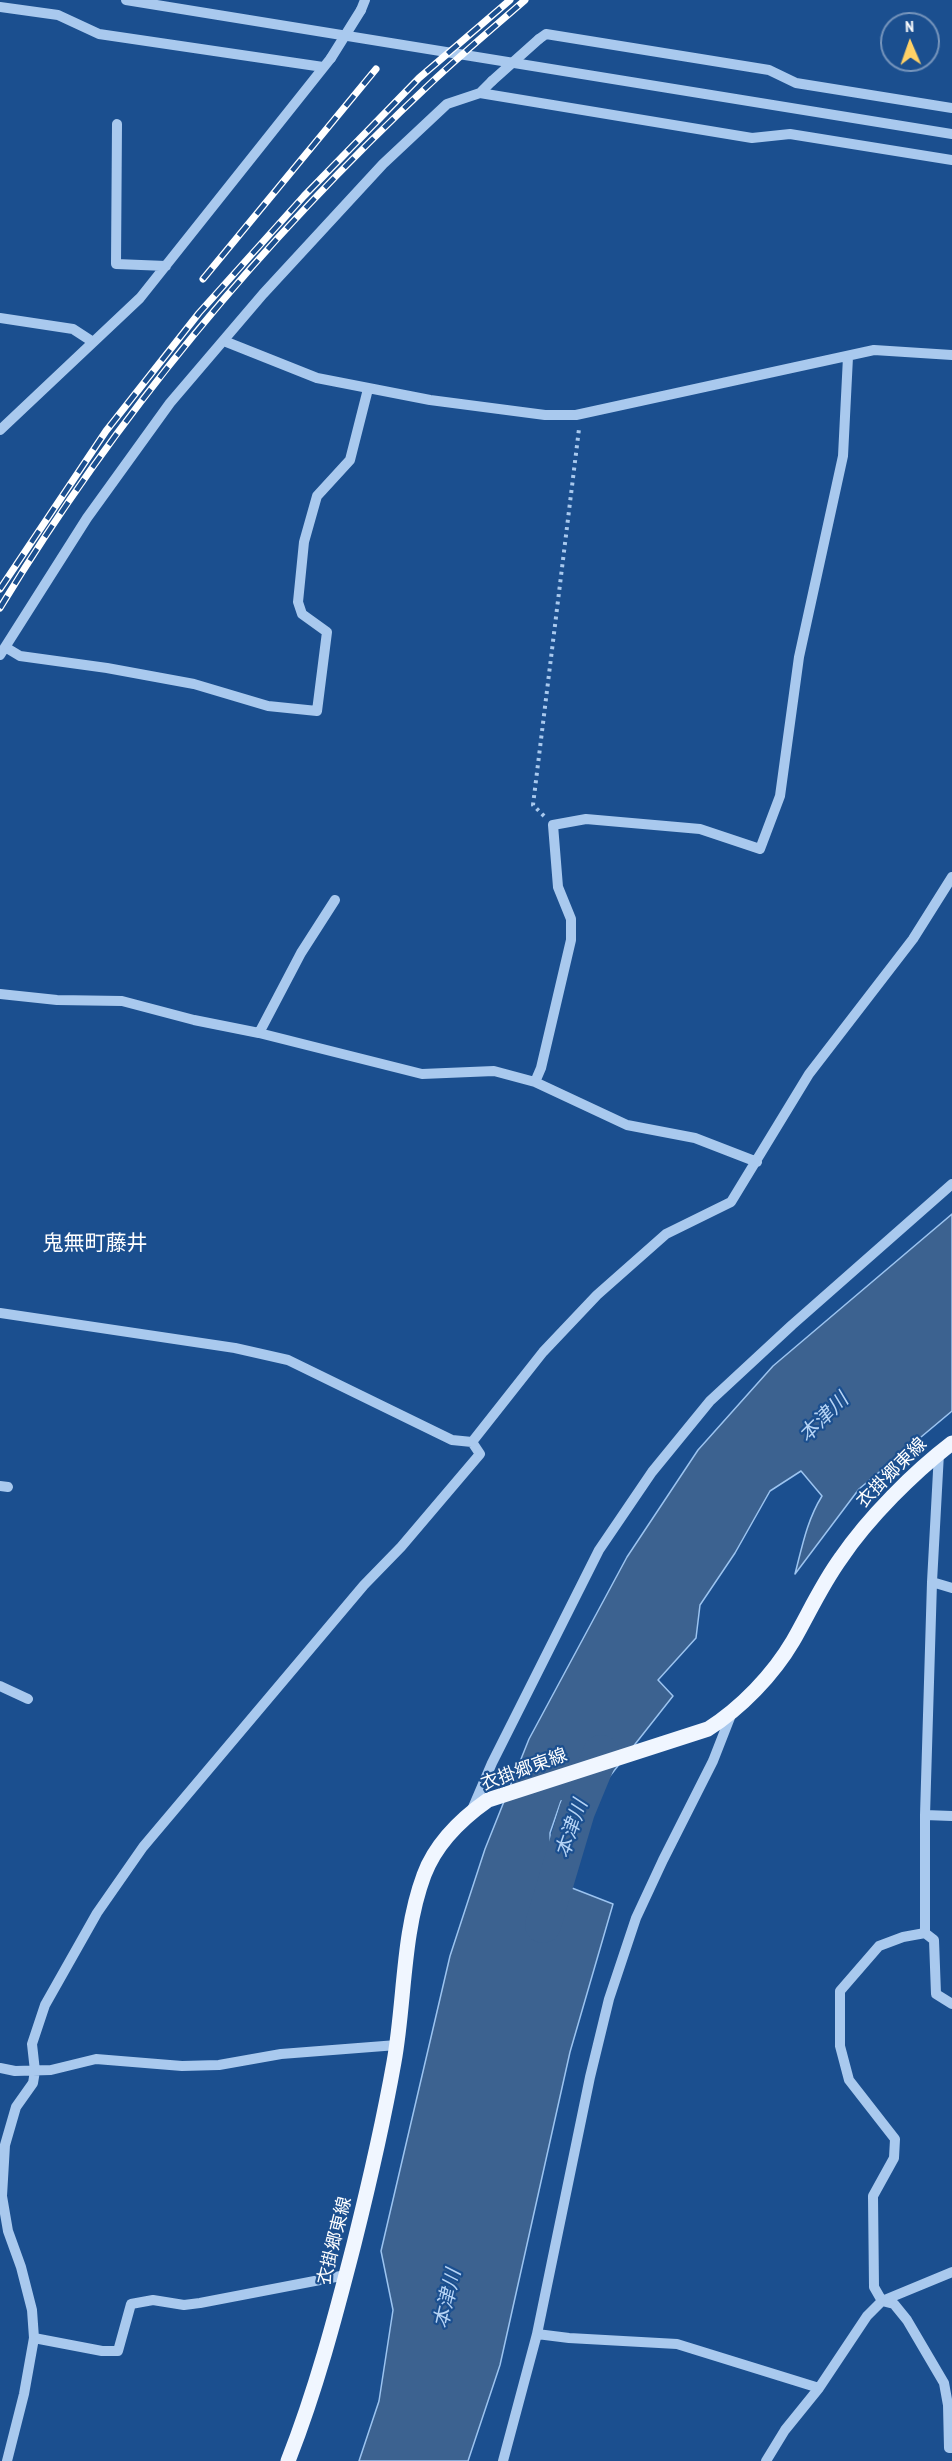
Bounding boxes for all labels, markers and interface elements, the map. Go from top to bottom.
north arrow [880,12,940,72]
text: N [905,16,914,36]
district label: 鬼無町藤井 [43,1231,147,1257]
water label: 本津川 [794,1388,854,1448]
street label: 衣掛郷東線 [853,1434,931,1512]
street label: 衣掛郷東線 [478,1744,570,1796]
water label: 本津川 [551,1797,593,1861]
street label: 衣掛郷東線 [314,2195,356,2287]
water label: 本津川 [430,2267,466,2331]

